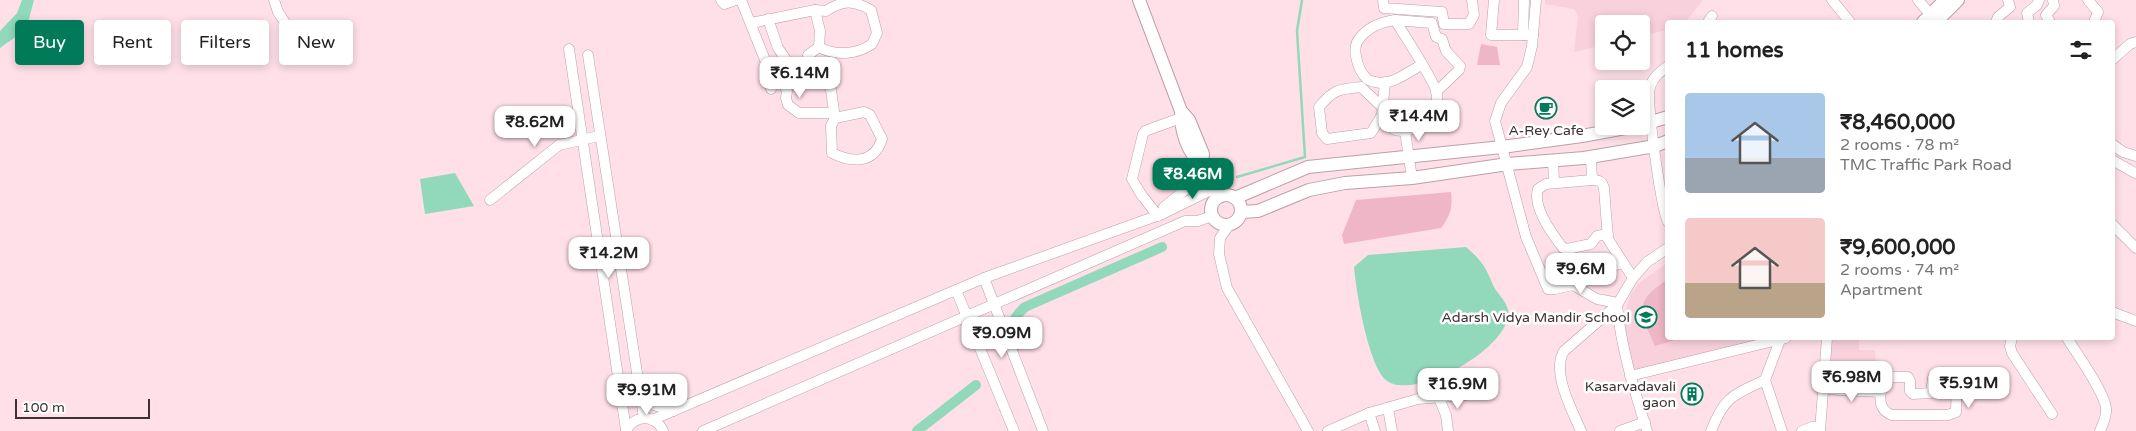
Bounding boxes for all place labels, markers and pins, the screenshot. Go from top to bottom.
pin: ₹6.14M [759,56,841,99]
cafe icon: A-Rey Cafe [1534,96,1558,120]
pin: ₹14.4M [1378,100,1460,142]
pin: ₹8.62M [494,106,576,148]
place label: A-Rey Cafe [1508,122,1584,139]
pin: ₹8.46M [1152,158,1234,200]
pin: ₹14.2M [568,236,650,279]
pin: ₹9.6M [1546,252,1616,295]
school or university icon: Adarsh Vidya Mandir School [1634,305,1658,329]
place label: Adarsh Vidya Mandir School [1442,309,1630,326]
pin: ₹9.09M [961,316,1043,359]
pin: ₹6.98M [1811,360,1893,403]
pin: ₹5.91M [1928,366,2010,409]
pin: ₹16.9M [1417,368,1499,410]
pin: ₹9.91M [606,374,688,416]
place label: Kasarvadavali gaon [1585,378,1676,411]
building icon: Kasarvadavali gaon [1680,382,1704,406]

